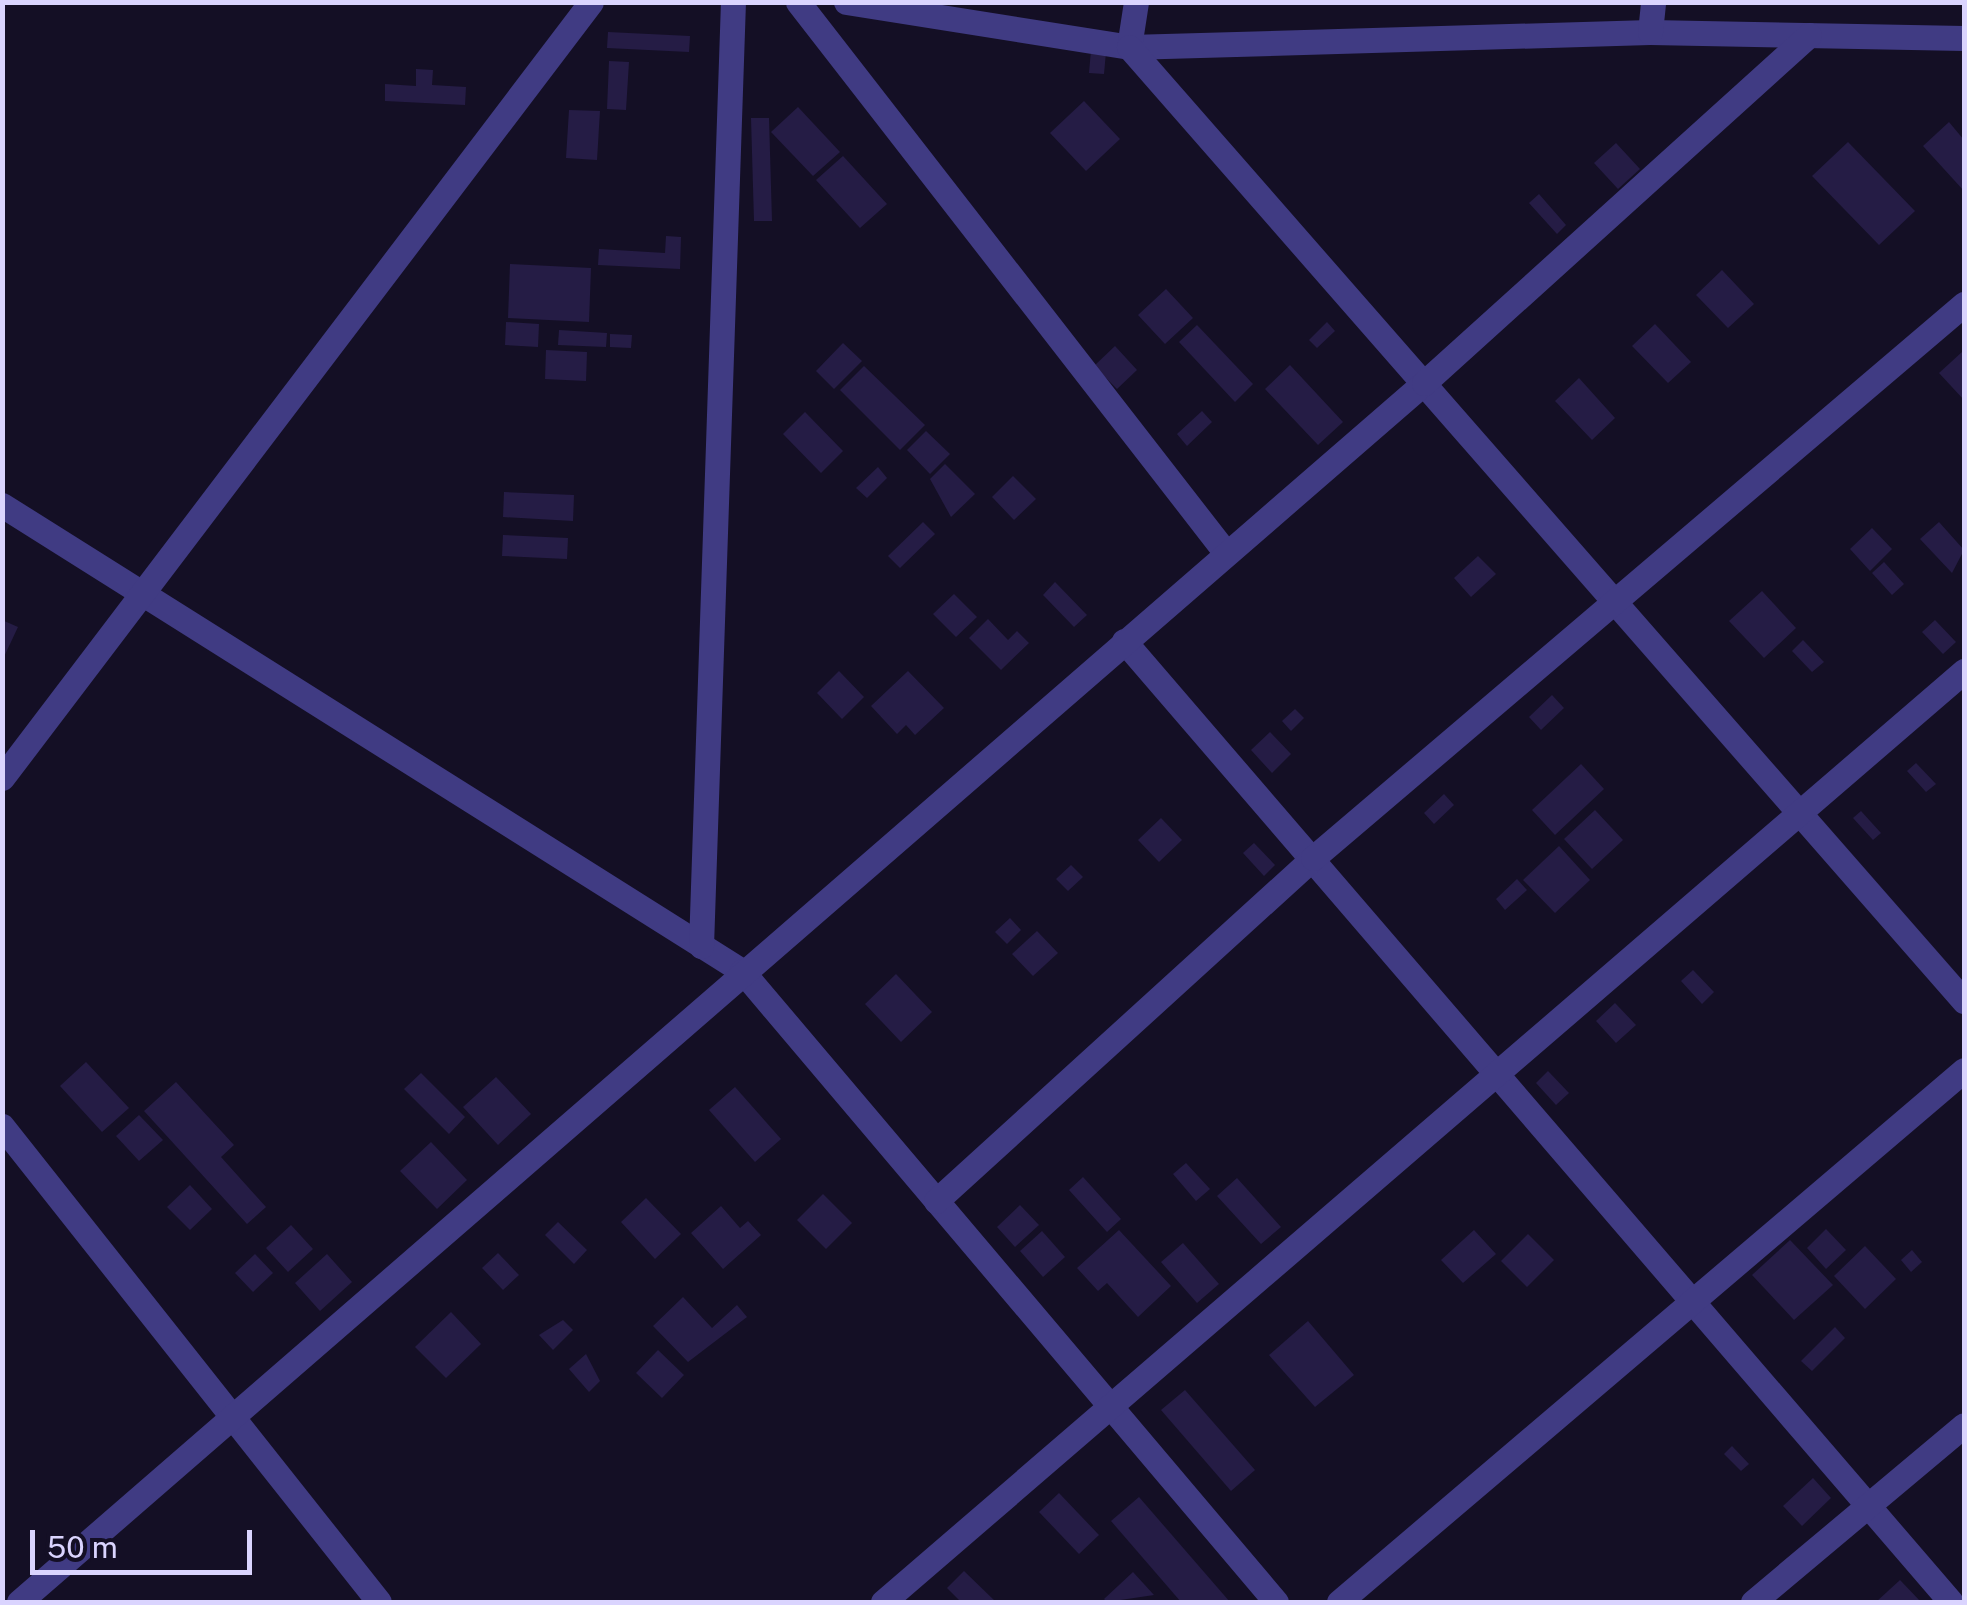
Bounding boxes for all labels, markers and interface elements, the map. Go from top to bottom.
scale bar [35,1510,258,1572]
text: 50 m [47,1529,118,1565]

